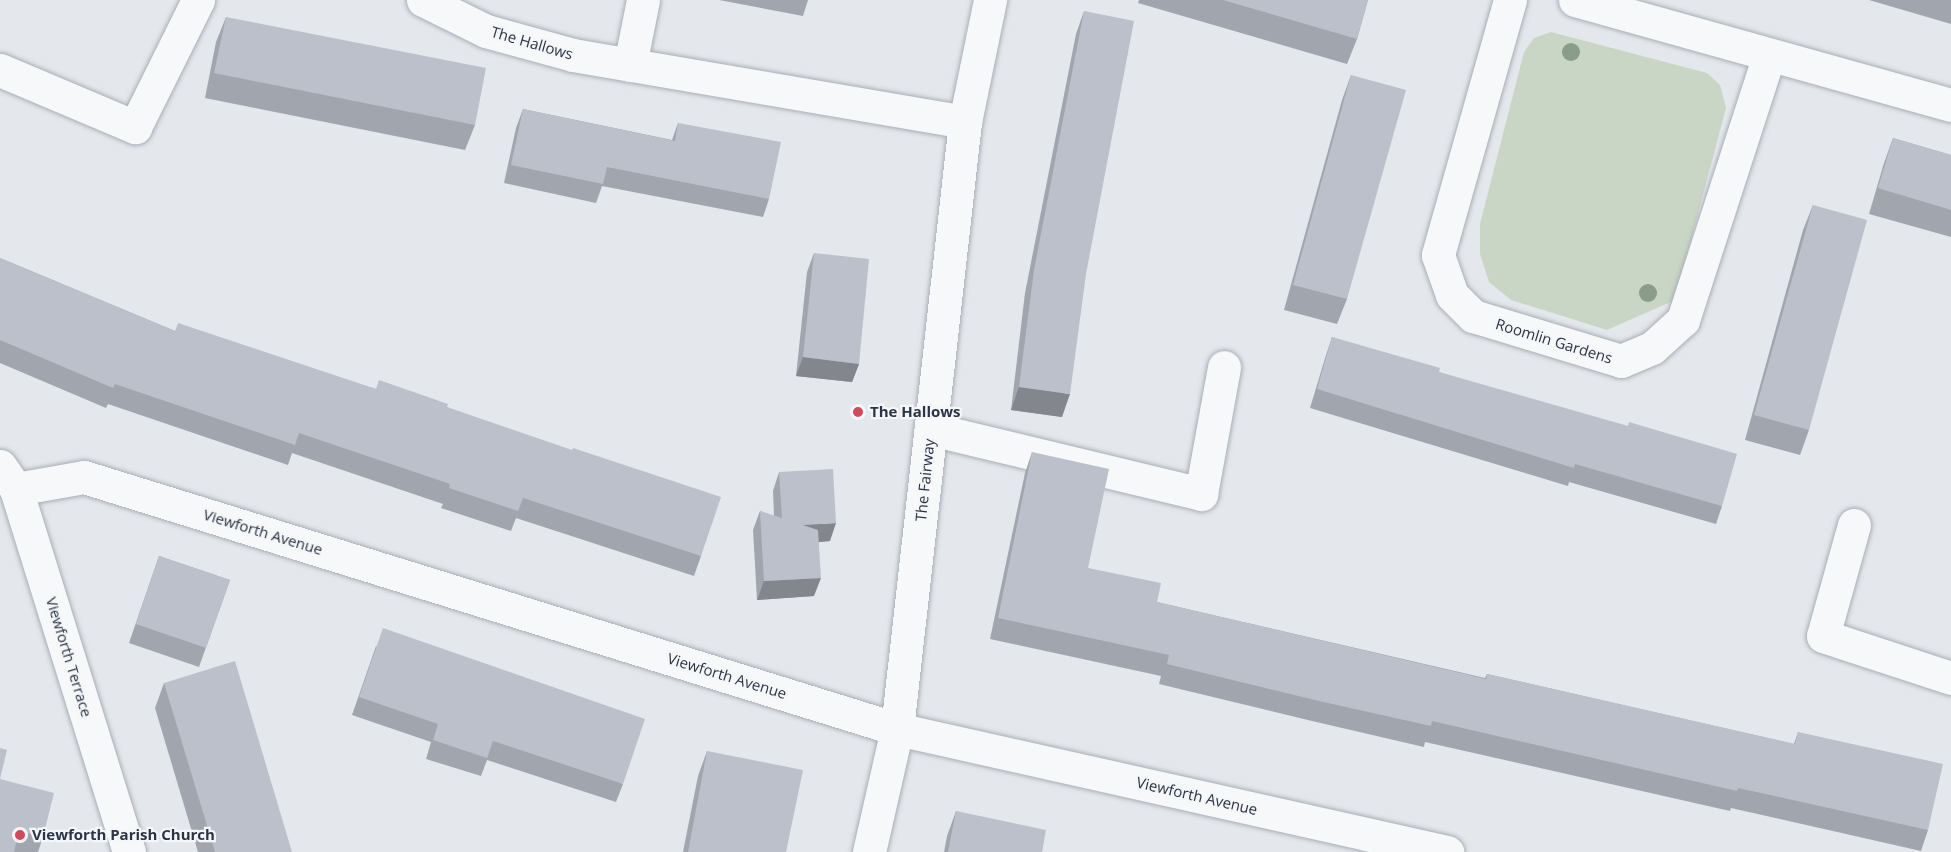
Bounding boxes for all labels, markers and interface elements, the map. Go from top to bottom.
street label: The Hallows [489,23,575,63]
street label: Roomlin Gardens [1493,315,1615,367]
place label: The Hallows [870,403,961,421]
marker: The Hallows [851,405,865,419]
street label: The Fairway [912,438,938,522]
street label: Viewforth Avenue [201,505,325,559]
street label: Viewforth Terrace [42,595,96,719]
street label: Viewforth Avenue [665,649,789,703]
street label: Viewforth Avenue [1135,773,1259,819]
place label: Viewforth Parish Church [32,826,215,844]
marker: Viewforth Parish Church [13,828,27,842]

